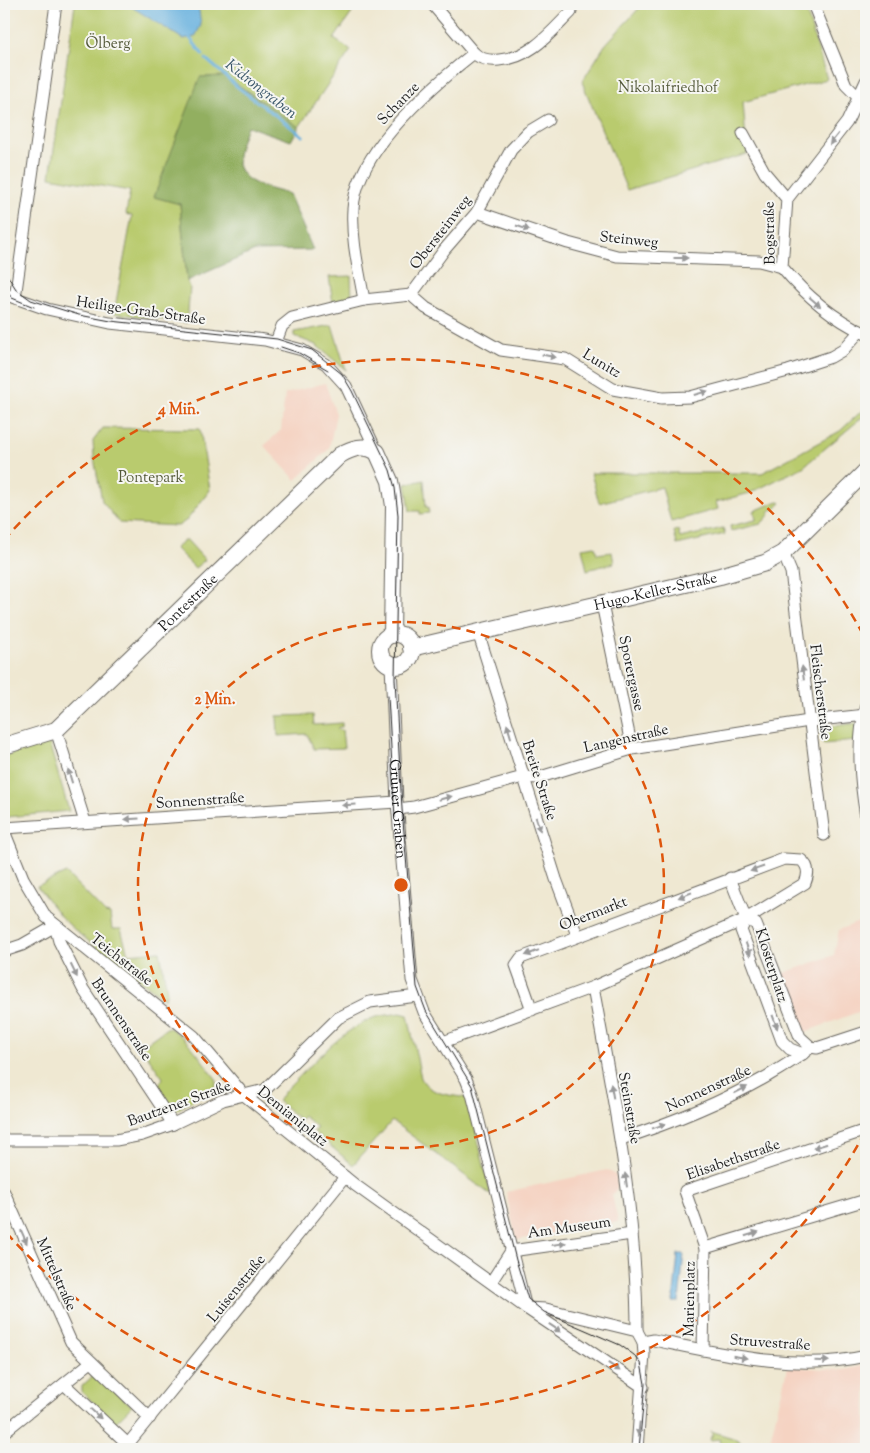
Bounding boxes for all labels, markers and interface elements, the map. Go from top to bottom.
park label: Ölberg [85,33,131,55]
water label: Kidrongraben [220,54,302,126]
street label: Schanze [373,78,425,130]
park label: Nikolaifriedhof [618,78,719,99]
one-way arrow [828,132,839,145]
street label: Obersteinweg [405,191,477,275]
street label: Bogstraße [759,201,782,265]
one-way arrow [516,224,531,232]
street label: Steinweg [598,227,659,254]
one-way arrow [673,254,689,262]
street label: Heilige-Grab-Straße [75,292,207,331]
one-way arrow [809,297,822,308]
street label: Lunitz [578,345,625,384]
one-way arrow [542,353,558,361]
one-way arrow [694,389,709,397]
text: 4 Min. [157,400,200,421]
park label: Pontepark [118,468,184,489]
street label: Hugo-Keller-Straße [592,568,719,617]
street label: Pontestraße [155,570,223,637]
street label: Sporergasse [612,634,649,713]
street label: Fleischerstraße [803,643,836,741]
one-way arrow [799,665,807,681]
text: 2 Min. [195,690,236,711]
street label: Langenstraße [582,720,671,759]
one-way arrow [504,723,512,738]
street label: Breite Straße [516,738,561,823]
street label: Grüner Graben [383,759,411,860]
one-way arrow [66,768,74,783]
street label: Sonnenstraße [155,788,245,815]
one-way arrow [438,794,453,802]
one-way arrow [340,802,356,810]
one-way arrow [123,816,139,824]
one-way arrow [535,816,543,831]
one-way arrow [750,865,765,873]
centre of rings [392,876,410,894]
street label: Obermarkt [556,892,631,937]
one-way arrow [677,892,692,899]
street label: Klosterplatz [749,926,793,1006]
street label: Teichstraße [85,929,157,991]
one-way arrow [744,942,752,957]
one-way arrow [525,950,539,958]
one-way arrow [70,963,78,978]
street label: Brunnenstraße [85,974,156,1065]
one-way arrow [771,1015,779,1030]
street label: Nonnenstraße [663,1060,755,1118]
street label: Steinstraße [612,1071,645,1146]
street label: Bautzener Straße [125,1076,234,1133]
street label: Demianiplatz [252,1082,332,1152]
one-way arrow [607,1082,615,1098]
one-way arrow [734,1086,748,1094]
one-way arrow [652,1122,667,1130]
street label: Elisabethstraße [684,1135,783,1186]
one-way arrow [812,1142,827,1150]
one-way arrow [622,1172,630,1188]
street label: Am Museum [526,1212,613,1245]
one-way arrow [20,1230,28,1244]
one-way arrow [745,1230,760,1238]
street label: Mittelstraße [30,1235,81,1314]
one-way arrow [551,1239,567,1247]
street label: Luisenstraße [203,1250,271,1327]
street label: Marienplatz [679,1261,702,1337]
one-way arrow [548,1323,562,1333]
street label: Struvestraße [729,1330,811,1357]
one-way arrow [732,1353,748,1361]
one-way arrow [814,1357,830,1365]
one-way arrow [607,1362,620,1372]
one-way arrow [90,1408,102,1420]
one-way arrow [635,1421,643,1437]

